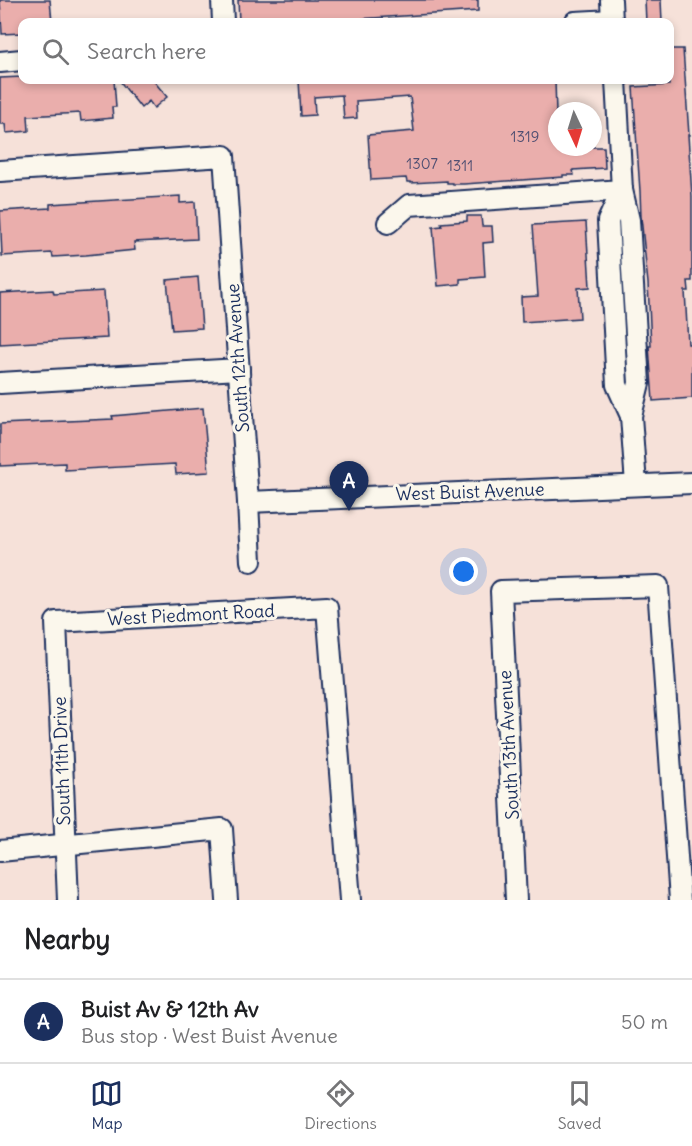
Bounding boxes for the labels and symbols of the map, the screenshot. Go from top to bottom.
north arrow [548,102,602,156]
house number: 1319 [511,127,539,146]
house number: 1307 [406,154,438,173]
house number: 1311 [447,156,473,175]
street label: South 12th Avenue [221,283,254,433]
pin: A [330,462,368,511]
street label: West Buist Avenue [395,477,545,506]
your location [449,557,478,586]
street label: West Piedmont Road [107,599,276,630]
street label: South 13th Avenue [493,670,524,820]
street label: South 11th Drive [48,696,75,826]

